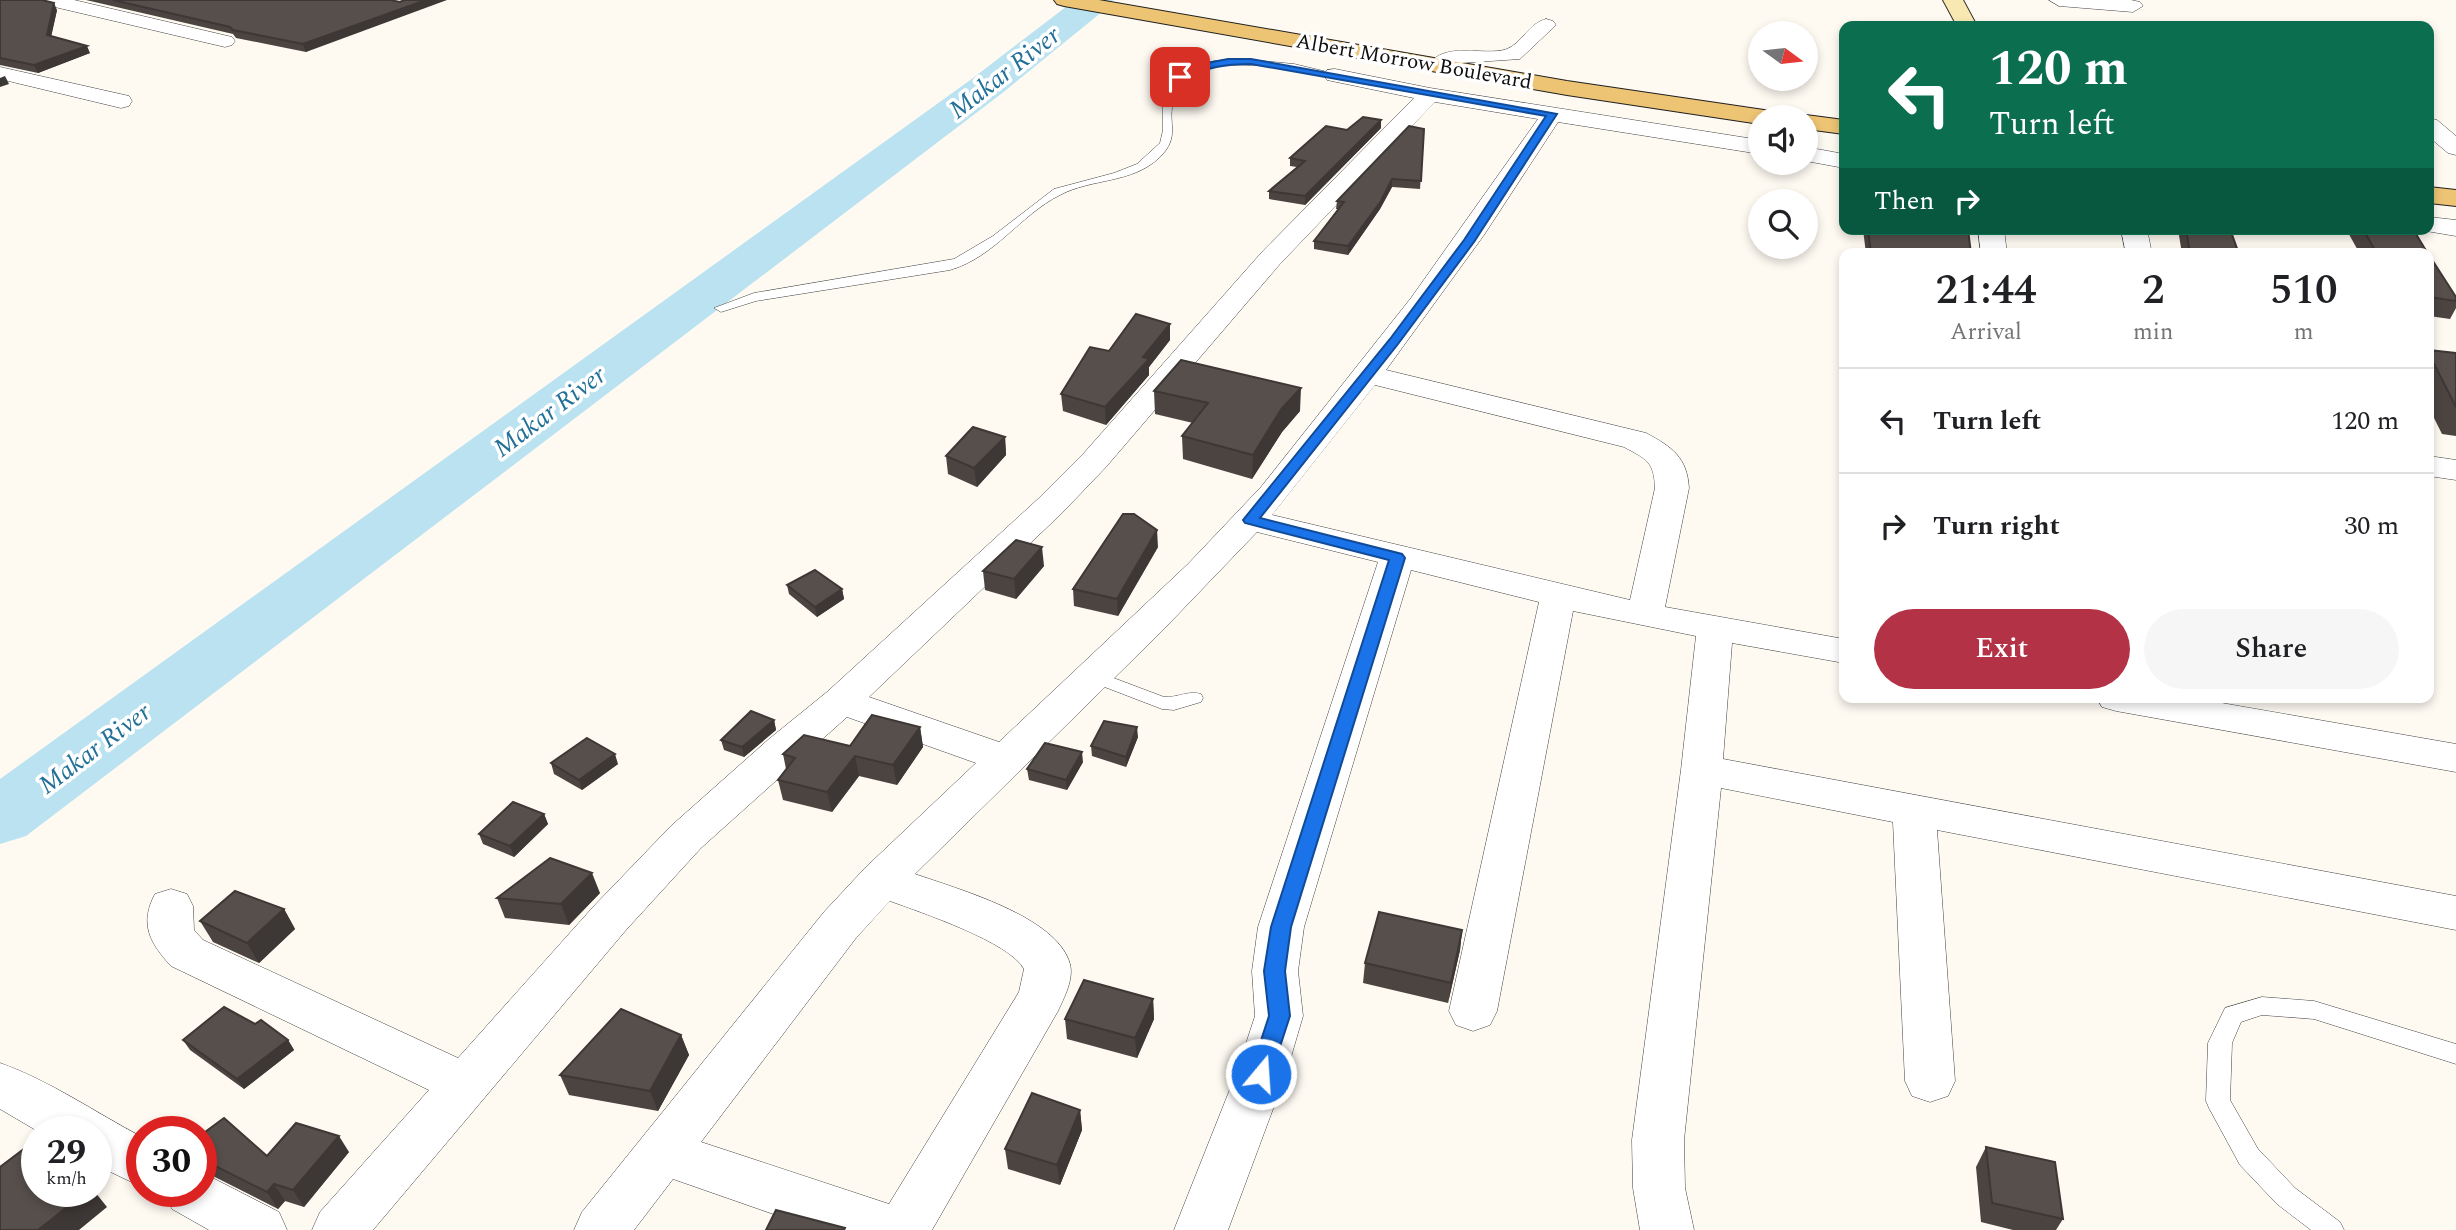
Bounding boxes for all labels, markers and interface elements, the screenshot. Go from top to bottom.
water label: Makar River [940,16,1070,129]
north arrow [1748,21,1818,91]
map controls [1748,21,1818,259]
street label: Albert Morrow Boulevard [1293,25,1534,99]
text: 120 m [1989,32,2128,107]
pin [1150,47,1210,107]
icon: left [1874,49,1965,140]
icon: arrive [1161,58,1199,96]
text: Turn left [1989,100,2115,149]
button: sound [1748,105,1818,175]
text: Then [1874,181,1934,221]
icon: right [1948,182,1986,220]
button: search [1748,189,1818,259]
text: 21:44 [1936,259,2037,322]
text: 2 [2142,259,2164,322]
text: 510 [2270,259,2337,322]
text: Arrival [1950,315,2022,350]
text: min [2133,315,2173,350]
text: m [2294,315,2314,350]
water label: Makar River [485,355,615,468]
text: Turn left [1933,401,2041,441]
text: 120 m [2331,401,2399,441]
icon: left [1874,402,1912,440]
text: Turn right [1933,506,2060,546]
text: 30 m [2344,506,2399,546]
icon: right [1874,507,1912,545]
button: Exit [1874,609,2130,689]
button: Share [2144,609,2399,689]
water label: Makar River [30,692,160,805]
position arrow [1224,1037,1298,1111]
speed limit sign: 30 [126,1116,217,1207]
text: 29 [47,1126,86,1179]
text: km/h [46,1165,87,1192]

